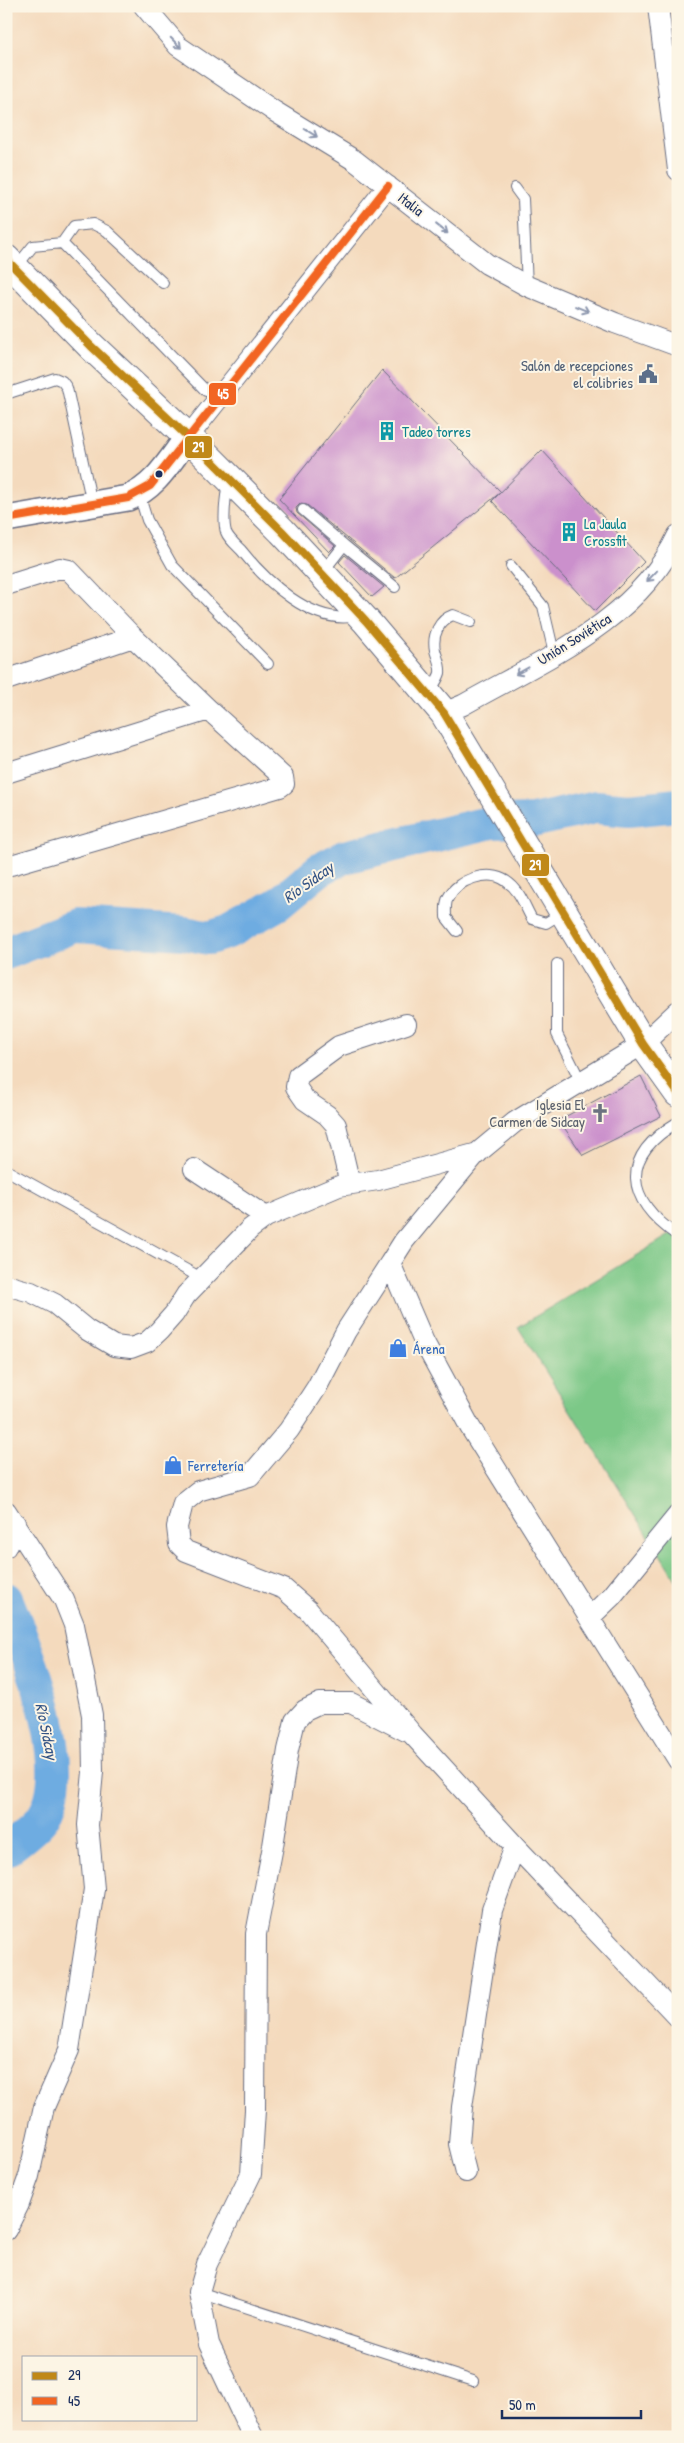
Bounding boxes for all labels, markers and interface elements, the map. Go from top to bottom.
one-way arrow [170,37,182,49]
one-way arrow [303,129,317,139]
street label: Italia [394,187,429,221]
one-way arrow [435,223,448,234]
one-way arrow [574,305,589,315]
place label: Salón de recepciones el colibries [521,355,633,393]
public building icon: Salón de recepciones el colibries [637,363,659,385]
line badge: 45 [208,382,237,406]
text: 45 [217,384,229,403]
building icon: Tadeo torres [376,420,398,442]
place label: Tadeo torres [402,421,471,442]
line badge: 29 [184,435,213,459]
text: 29 [192,437,205,456]
unlabelled marker [154,469,164,479]
place label: La Jaula Crossfit [584,513,628,551]
building icon: La Jaula Crossfit [558,521,580,543]
one-way arrow [646,570,658,583]
street label: Unión Soviética [533,608,615,670]
one-way arrow [515,667,530,677]
line badge: 29 [521,853,550,877]
water label: Río Sidcay [278,855,339,908]
text: 29 [529,855,542,874]
place label: Iglesia El Carmen de Sidcay [489,1094,585,1132]
church icon: Iglesia El Carmen de Sidcay [589,1102,611,1124]
shop icon: Árena [387,1337,409,1359]
place label: Árena [413,1338,445,1359]
shop icon: Ferretería [162,1454,184,1476]
place label: Ferretería [187,1455,243,1476]
water label: Río Sidcay [30,1701,64,1764]
legend [22,2356,198,2420]
text: 29 [68,2364,81,2385]
scale bar [502,2388,640,2420]
text: 45 [68,2390,81,2411]
text: 50 m [509,2394,536,2415]

